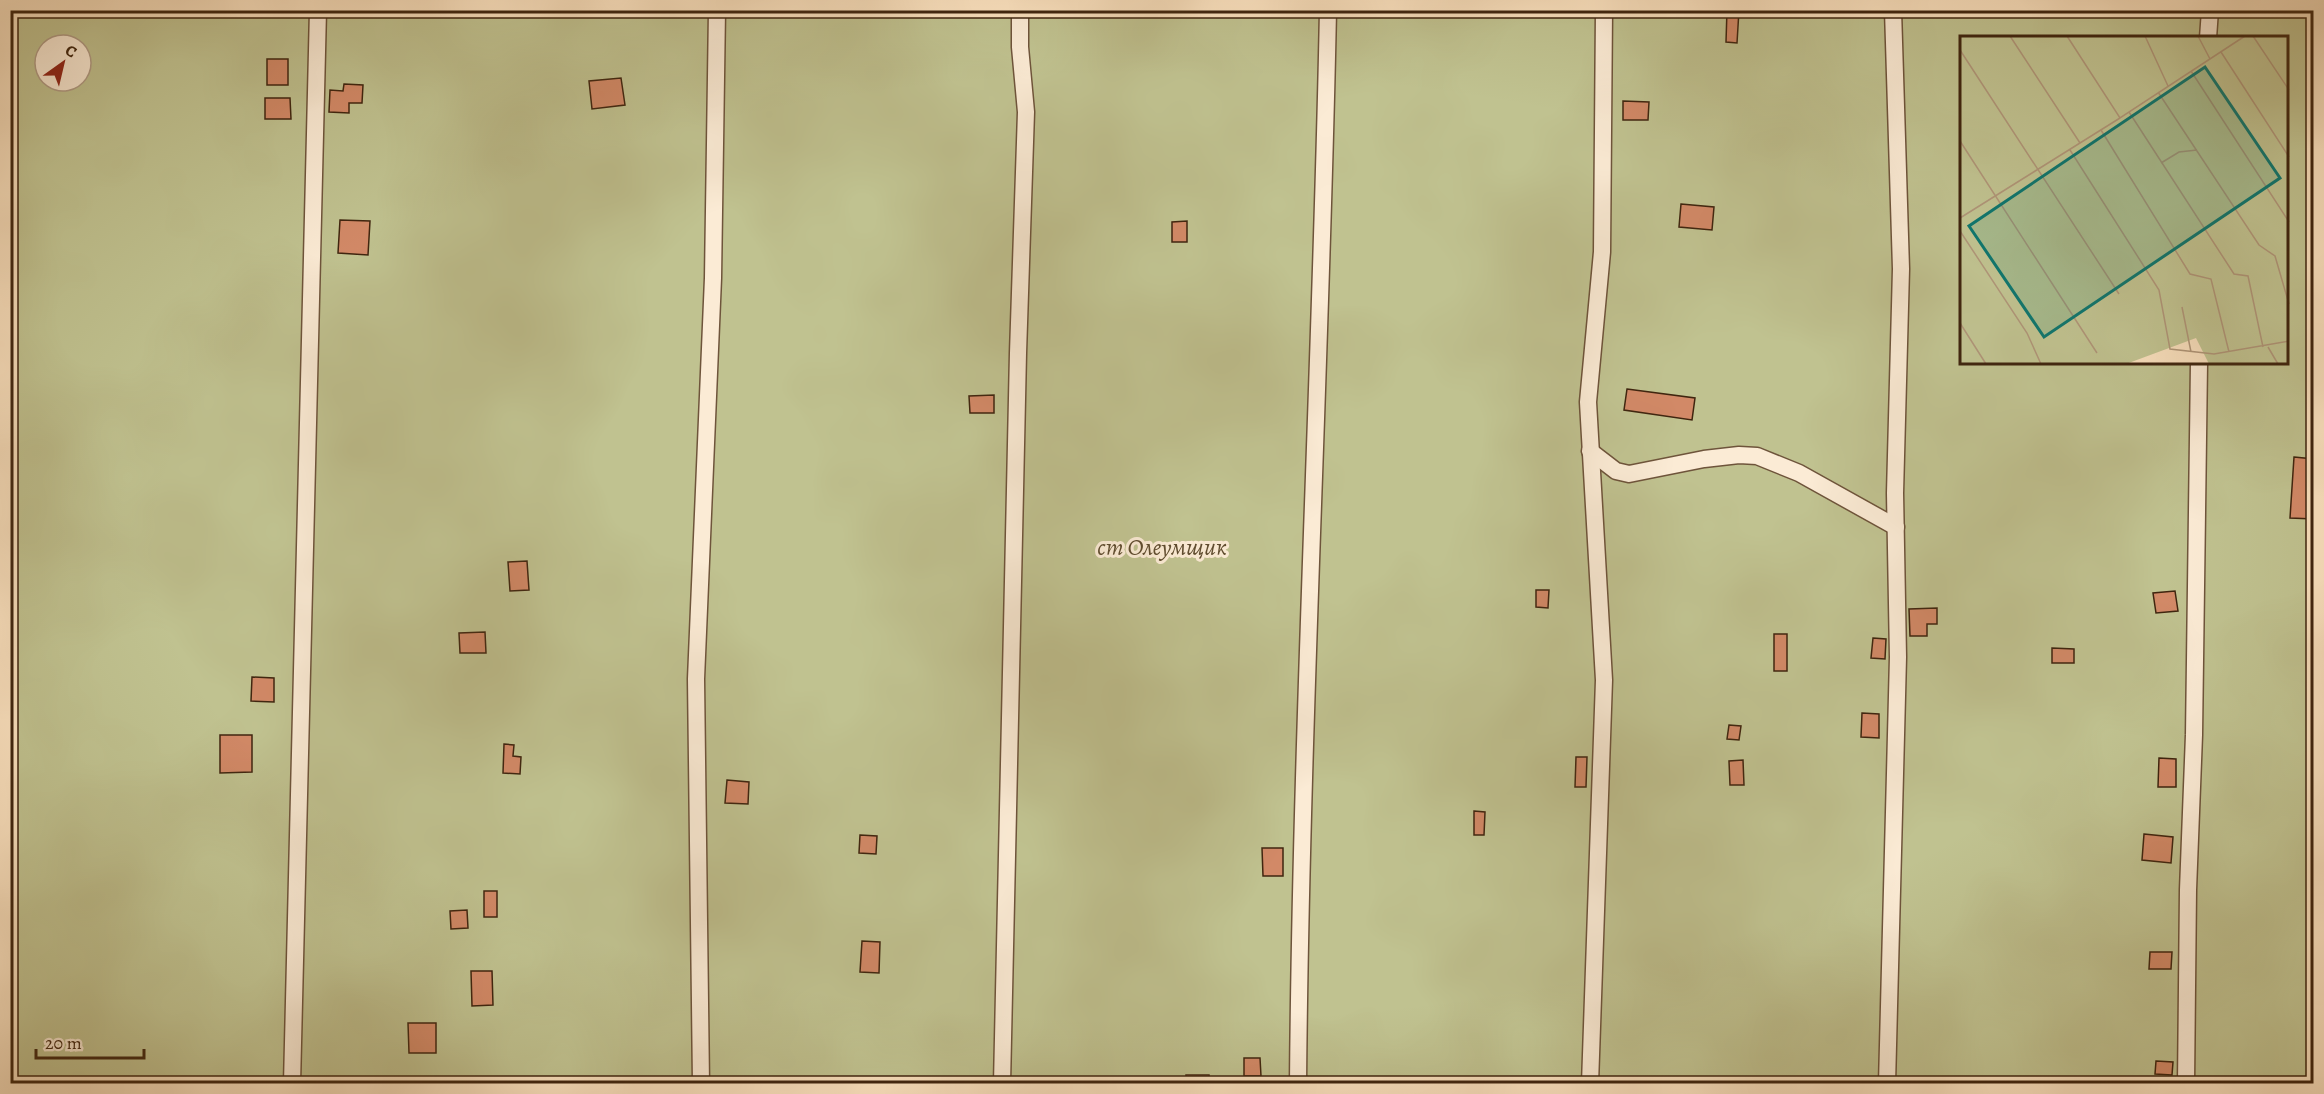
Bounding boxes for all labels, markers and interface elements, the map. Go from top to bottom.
north arrow [33,33,93,93]
inset map [1960,36,2288,364]
text: С [61,40,81,63]
park label: ст Олеумщик [1097,531,1227,563]
scale bar [36,1022,144,1060]
text: 20 m [45,1031,82,1055]

